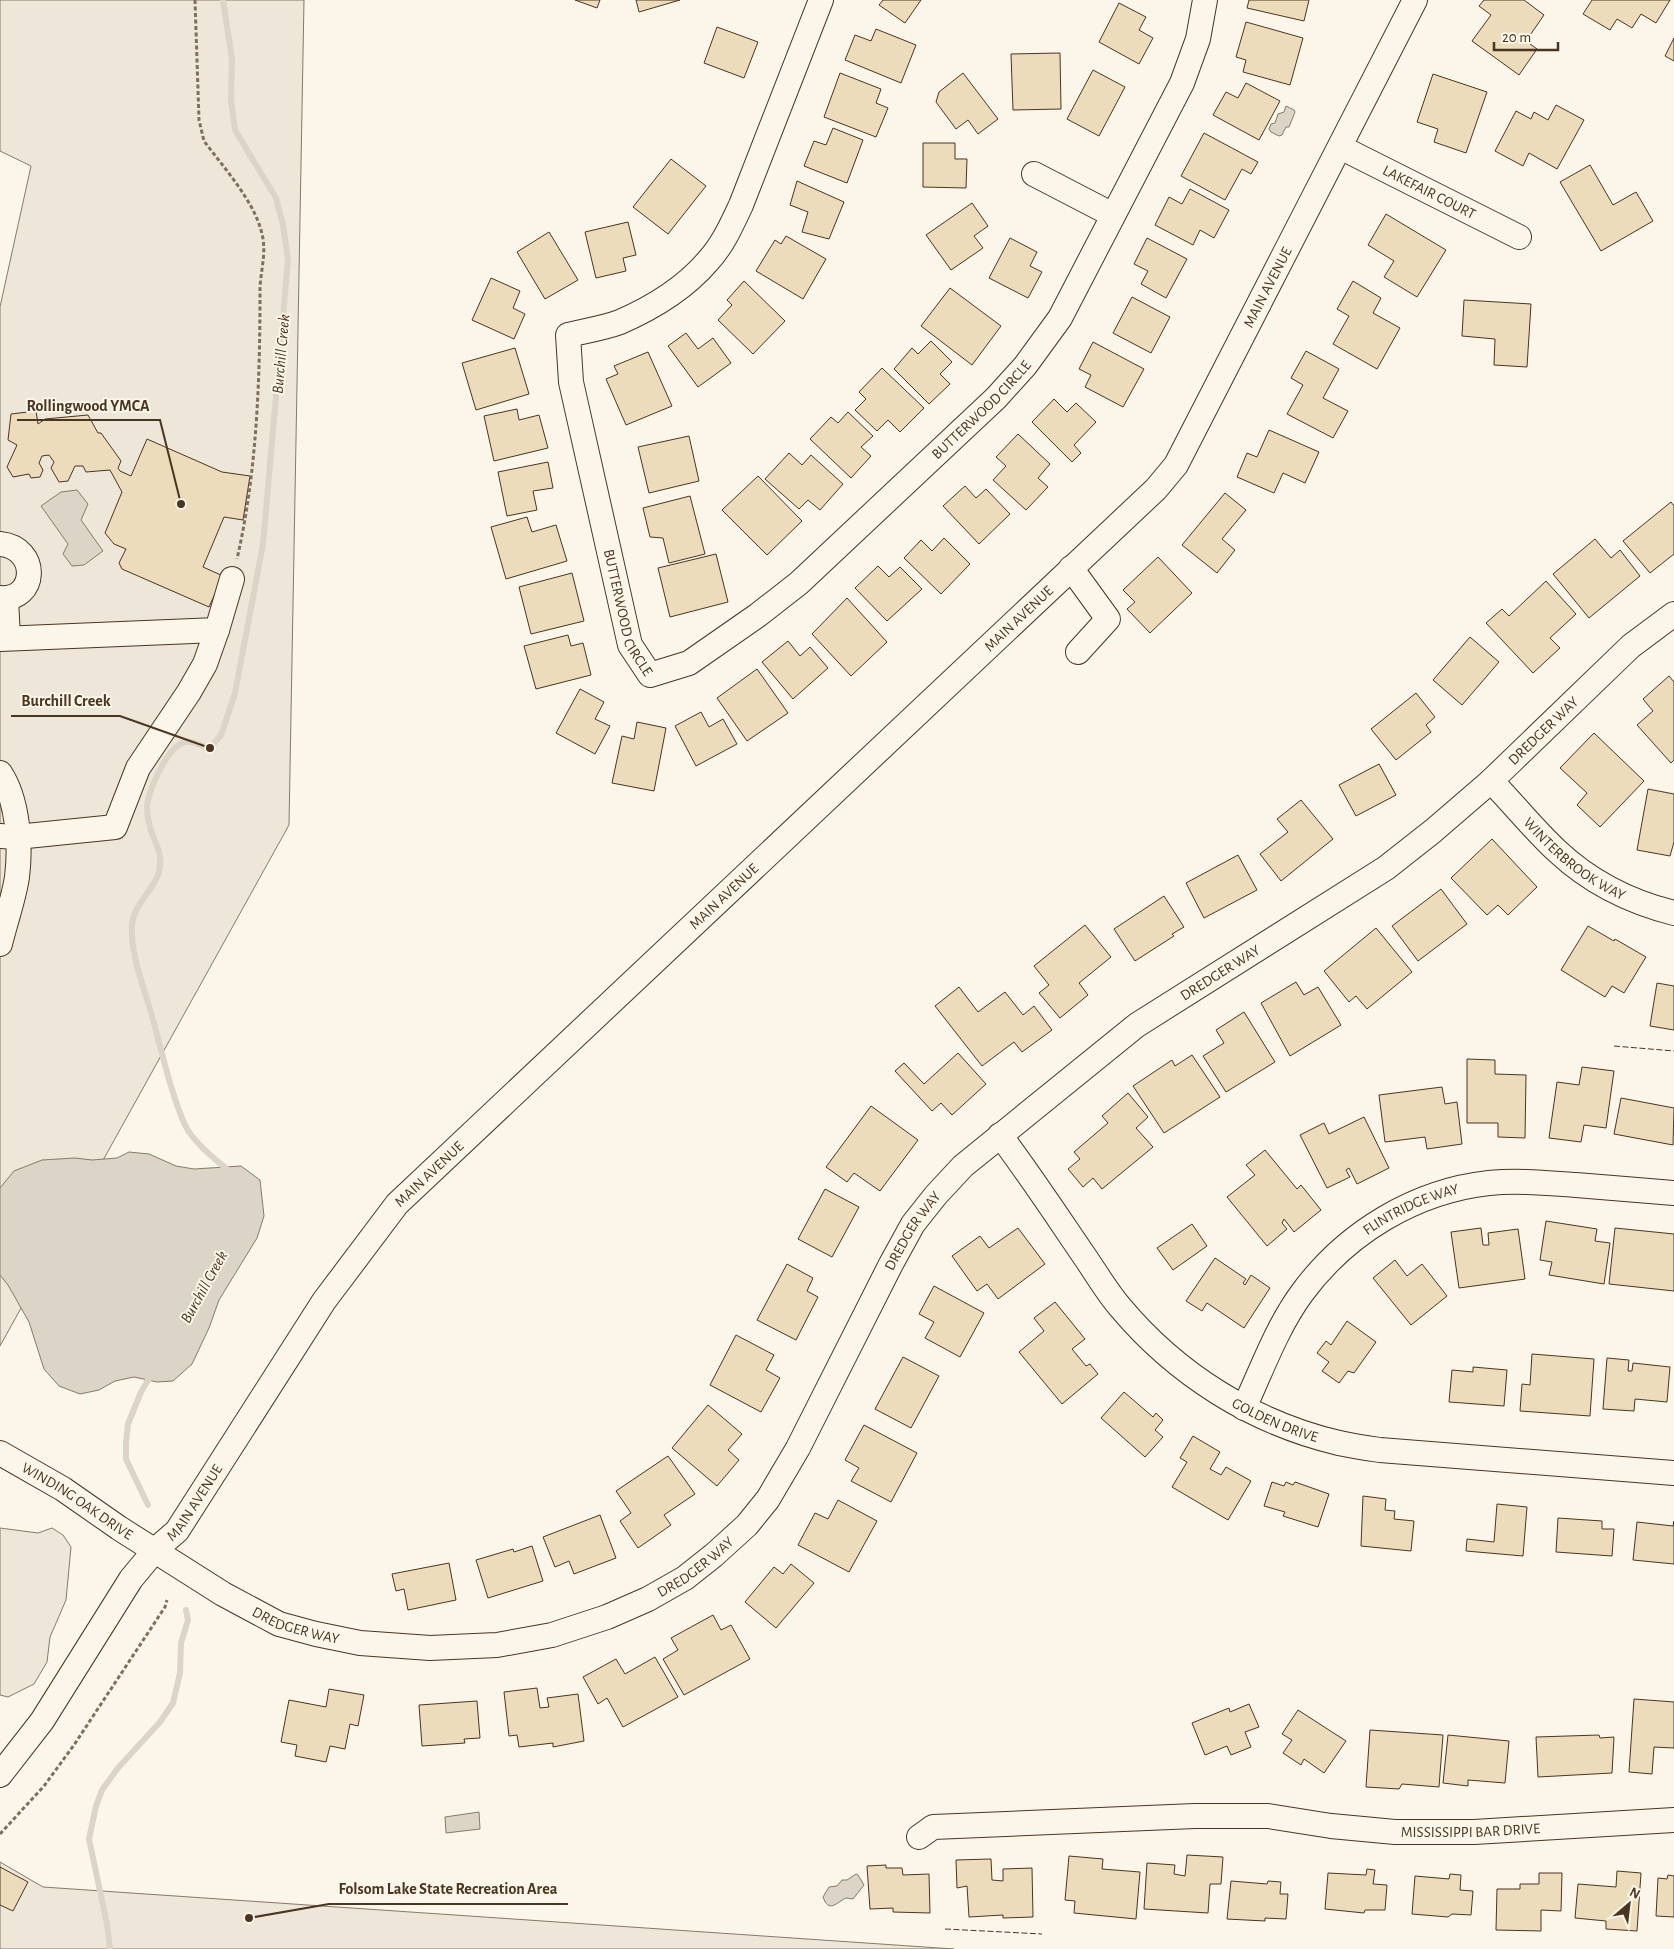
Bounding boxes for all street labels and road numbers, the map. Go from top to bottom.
street label: LAKEFAIR COURT [1380,162,1479,222]
street label: MAIN AVENUE [1241,245,1294,330]
street label: BUTTERWOOD CIRCLE [929,358,1034,462]
street label: BUTTERWOOD CIRCLE [601,548,656,678]
street label: MAIN AVENUE [981,583,1056,654]
street label: DREDGER WAY [1505,694,1581,768]
street label: WINTERBROOK WAY [1521,814,1628,903]
street label: MAIN AVENUE [687,860,761,932]
street label: DREDGER WAY [1178,942,1263,1003]
street label: MAIN AVENUE [392,1138,466,1210]
street label: FLINTRIDGE WAY [1360,1181,1460,1238]
street label: DREDGER WAY [882,1188,943,1273]
street label: GOLDEN DRIVE [1230,1395,1320,1445]
street label: WINDING OAK DRIVE [19,1460,135,1542]
street label: MAIN AVENUE [164,1462,225,1544]
street label: DREDGER WAY [655,1534,736,1600]
street label: DREDGER WAY [250,1604,341,1646]
street label: MISSISSIPPI BAR DRIVE [1401,1821,1541,1840]

